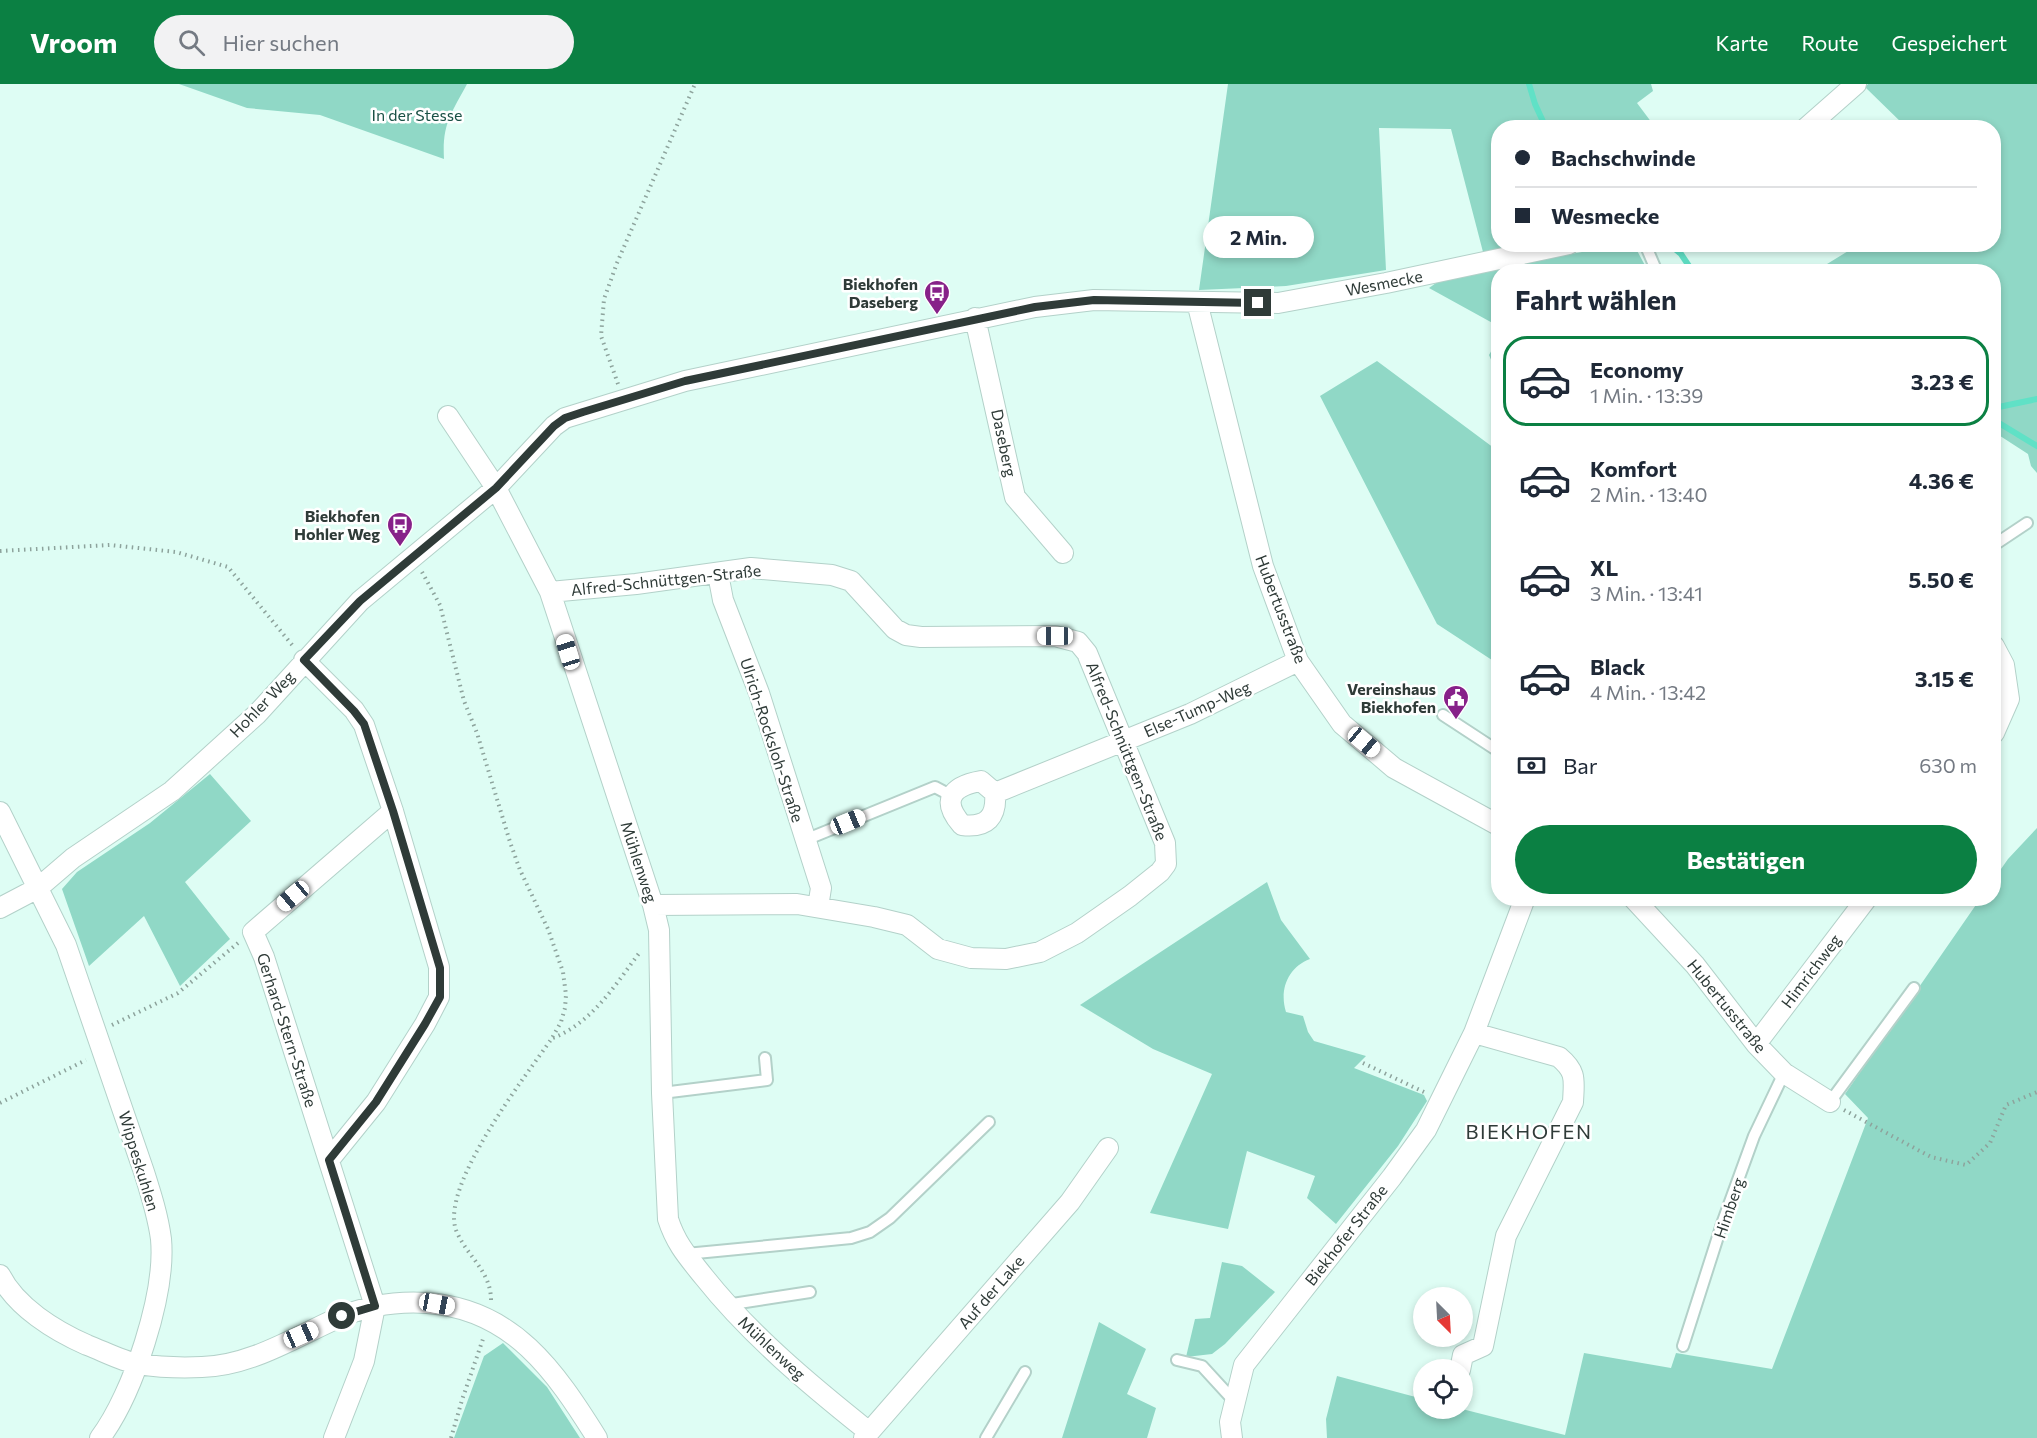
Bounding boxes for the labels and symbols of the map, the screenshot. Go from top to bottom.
park label: In der Stesse [372,105,462,124]
callout: 2 Min. [1202,216,1314,258]
street label: Wesmecke [1344,266,1424,299]
place label: Biekhofen Daseberg [843,274,918,311]
bus stop icon: Biekhofen Daseberg [922,278,952,316]
route end [1244,289,1271,316]
street label: Daseberg [988,407,1021,479]
place label: Biekhofen Hohler Weg [294,506,380,543]
bus stop icon: Biekhofen Hohler Weg [385,510,415,548]
street label: Hubertusstraße [1252,552,1311,666]
street label: Alfred-Schnüttgen-Straße [570,560,762,599]
car [1037,627,1073,645]
car [554,632,582,672]
street label: Ulrich-Rocksloh-Straße [737,655,808,824]
street label: Alfred-Schnüttgen-Straße [1083,659,1172,843]
street label: Hohler Weg [225,666,298,741]
street label: Else-Tump-Weg [1141,676,1253,741]
place label: Vereinshaus Biekhofen [1347,679,1436,716]
public building icon: Vereinshaus Biekhofen [1441,683,1471,721]
car [1344,724,1384,760]
car [828,807,868,837]
street label: Mühlenweg [617,819,662,905]
car [273,878,313,914]
street label: Himrichweg [1777,930,1845,1011]
street label: Gerhard-Stern-Straße [254,950,321,1109]
street label: Hubertusstraße [1684,955,1771,1056]
street label: Wippeskuhlen [115,1109,164,1213]
district label: BIEKHOFEN [1465,1119,1593,1143]
street label: Himberg [1709,1175,1748,1241]
street label: Biekhofer Straße [1300,1181,1391,1289]
street label: Auf der Lake [954,1251,1028,1332]
north arrow [1413,1287,1473,1347]
car [418,1292,456,1316]
route start [328,1302,355,1329]
street label: Mühlenweg [735,1312,810,1384]
car [281,1319,321,1351]

